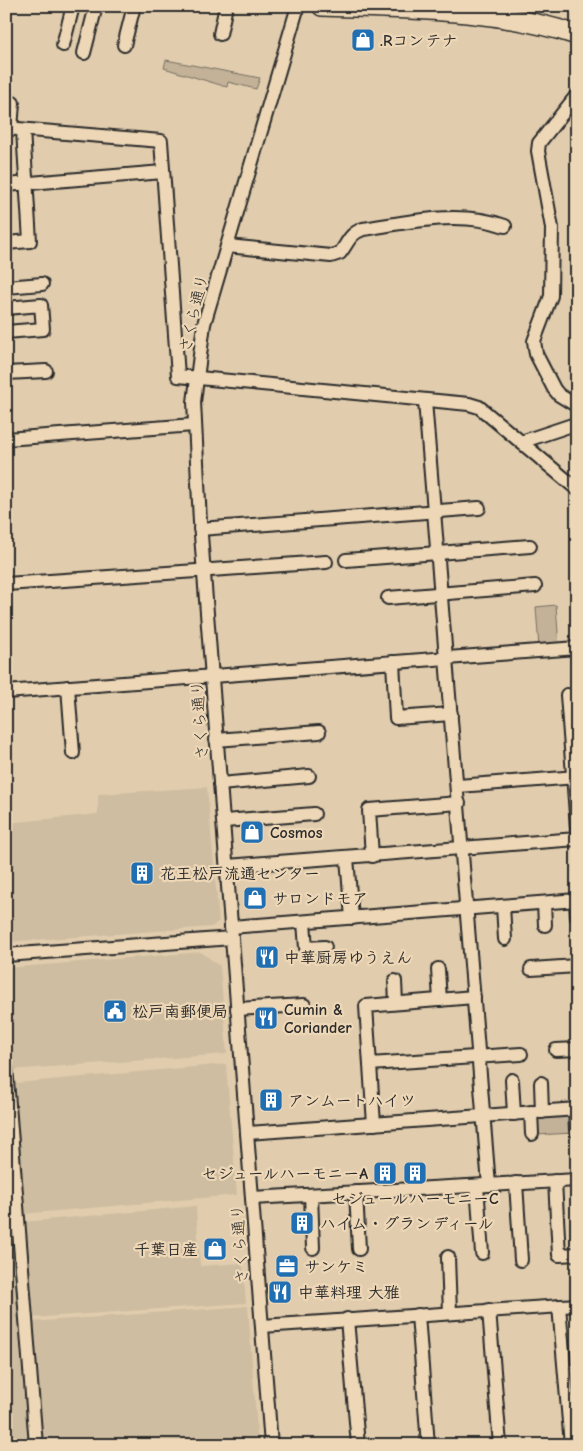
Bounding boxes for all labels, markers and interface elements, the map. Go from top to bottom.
shop icon: .Rコンテナ [350,27,376,53]
place label: .Rコンテナ [380,32,458,50]
street label: さくら通り [176,272,212,354]
street label: さくら通り [188,679,212,760]
shop icon: Cosmos [239,819,265,845]
place label: Cosmos [270,824,323,842]
building icon: 花王松戸流通センター [129,860,155,886]
place label: 花王松戸流通センター [160,865,320,883]
shop icon: サロンドモア [242,885,268,911]
place label: サロンドモア [272,890,368,908]
restaurant icon: 中華厨房ゆうえん [254,944,280,970]
place label: 中華厨房ゆうえん [284,949,412,967]
public building icon: 松戸南郵便局 [102,998,128,1024]
place label: Cumin & Coriander [284,1001,352,1037]
place label: 松戸南郵便局 [132,1003,228,1021]
restaurant icon: Cumin & Coriander [253,1005,279,1031]
building icon: アンムートハイツ [258,1087,284,1113]
place label: アンムートハイツ [288,1092,416,1110]
building icon: セジュールハーモニーA [372,1160,398,1186]
building icon: セジュールハーモニーC [402,1160,428,1186]
place label: セジュールハーモニーA [201,1165,368,1183]
place label: セジュールハーモニーC [331,1190,499,1208]
street label: さくら通り [228,1203,252,1284]
building icon: ハイム・グランディール [289,1210,315,1236]
place label: ハイム・グランディール [320,1215,494,1233]
shop icon: 千葉日産 [202,1236,228,1262]
place label: 千葉日産 [134,1241,198,1259]
office icon: サンケミ [274,1253,300,1279]
place label: サンケミ [304,1258,368,1276]
restaurant icon: 中華料理 大雅 [267,1279,293,1305]
place label: 中華料理 大雅 [298,1284,400,1302]

